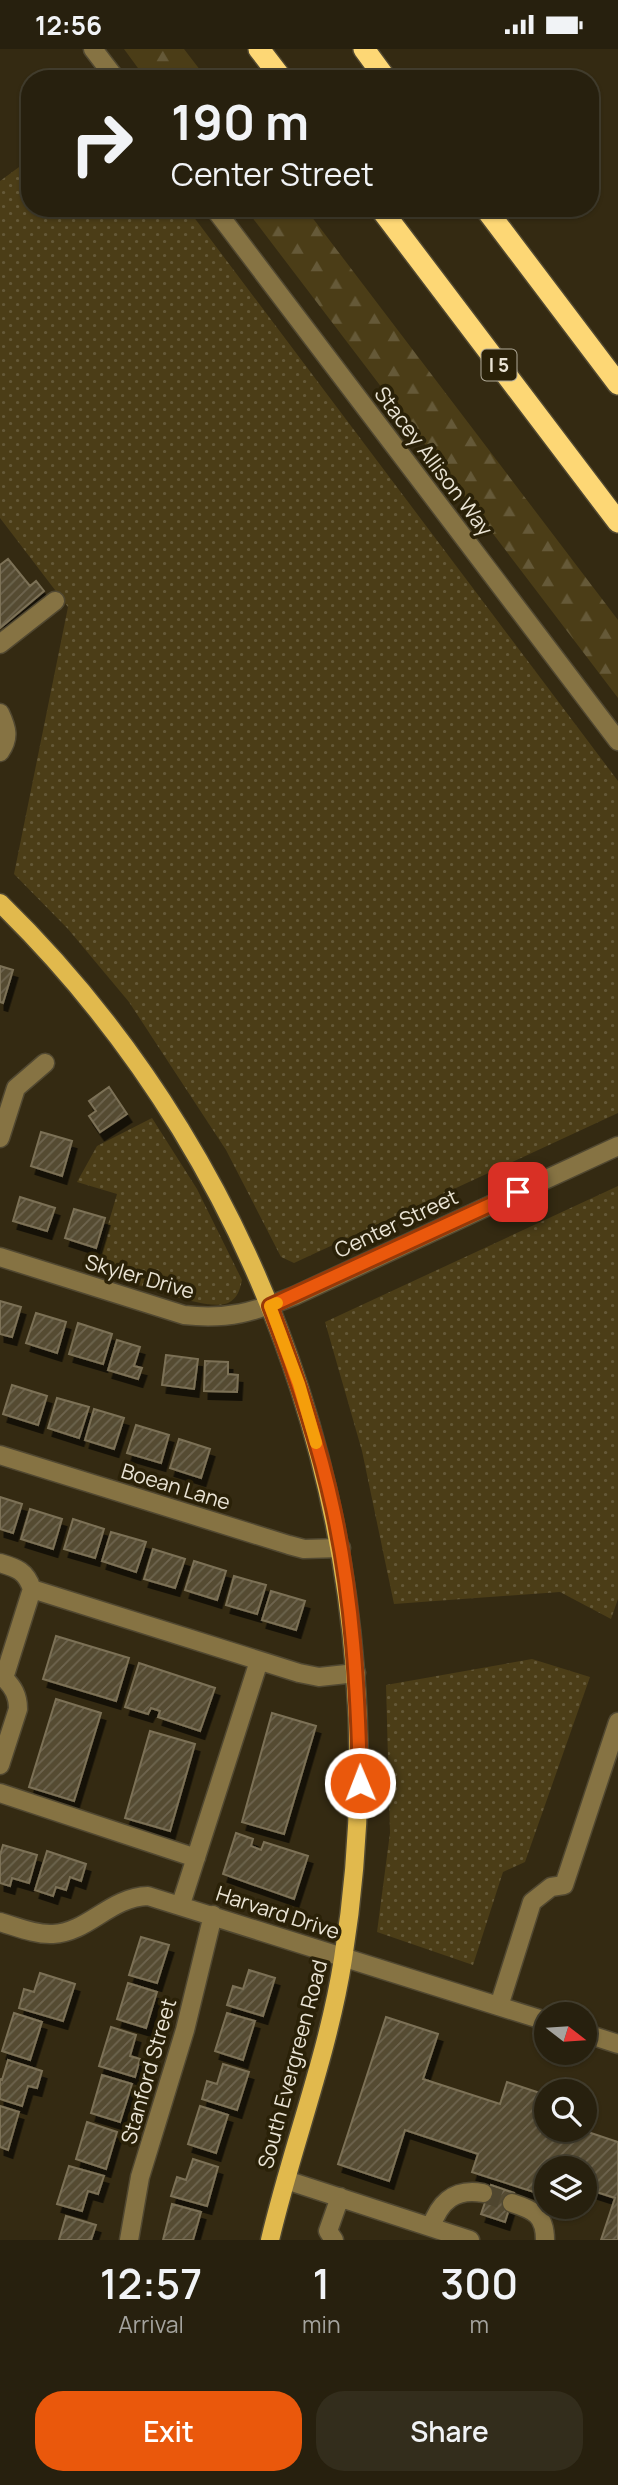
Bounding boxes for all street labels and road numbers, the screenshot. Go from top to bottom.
road number: I 5 [482,349,516,381]
street label: Stacey Allison Way [368,380,500,542]
street label: Center Street [330,1182,462,1264]
street label: Skyler Drive [82,1247,198,1305]
street label: Boean Lane [118,1456,234,1516]
street label: Harvard Drive [213,1879,343,1945]
street label: South Evergreen Road [251,1957,333,2171]
street label: Stanford Street [114,1995,182,2147]

